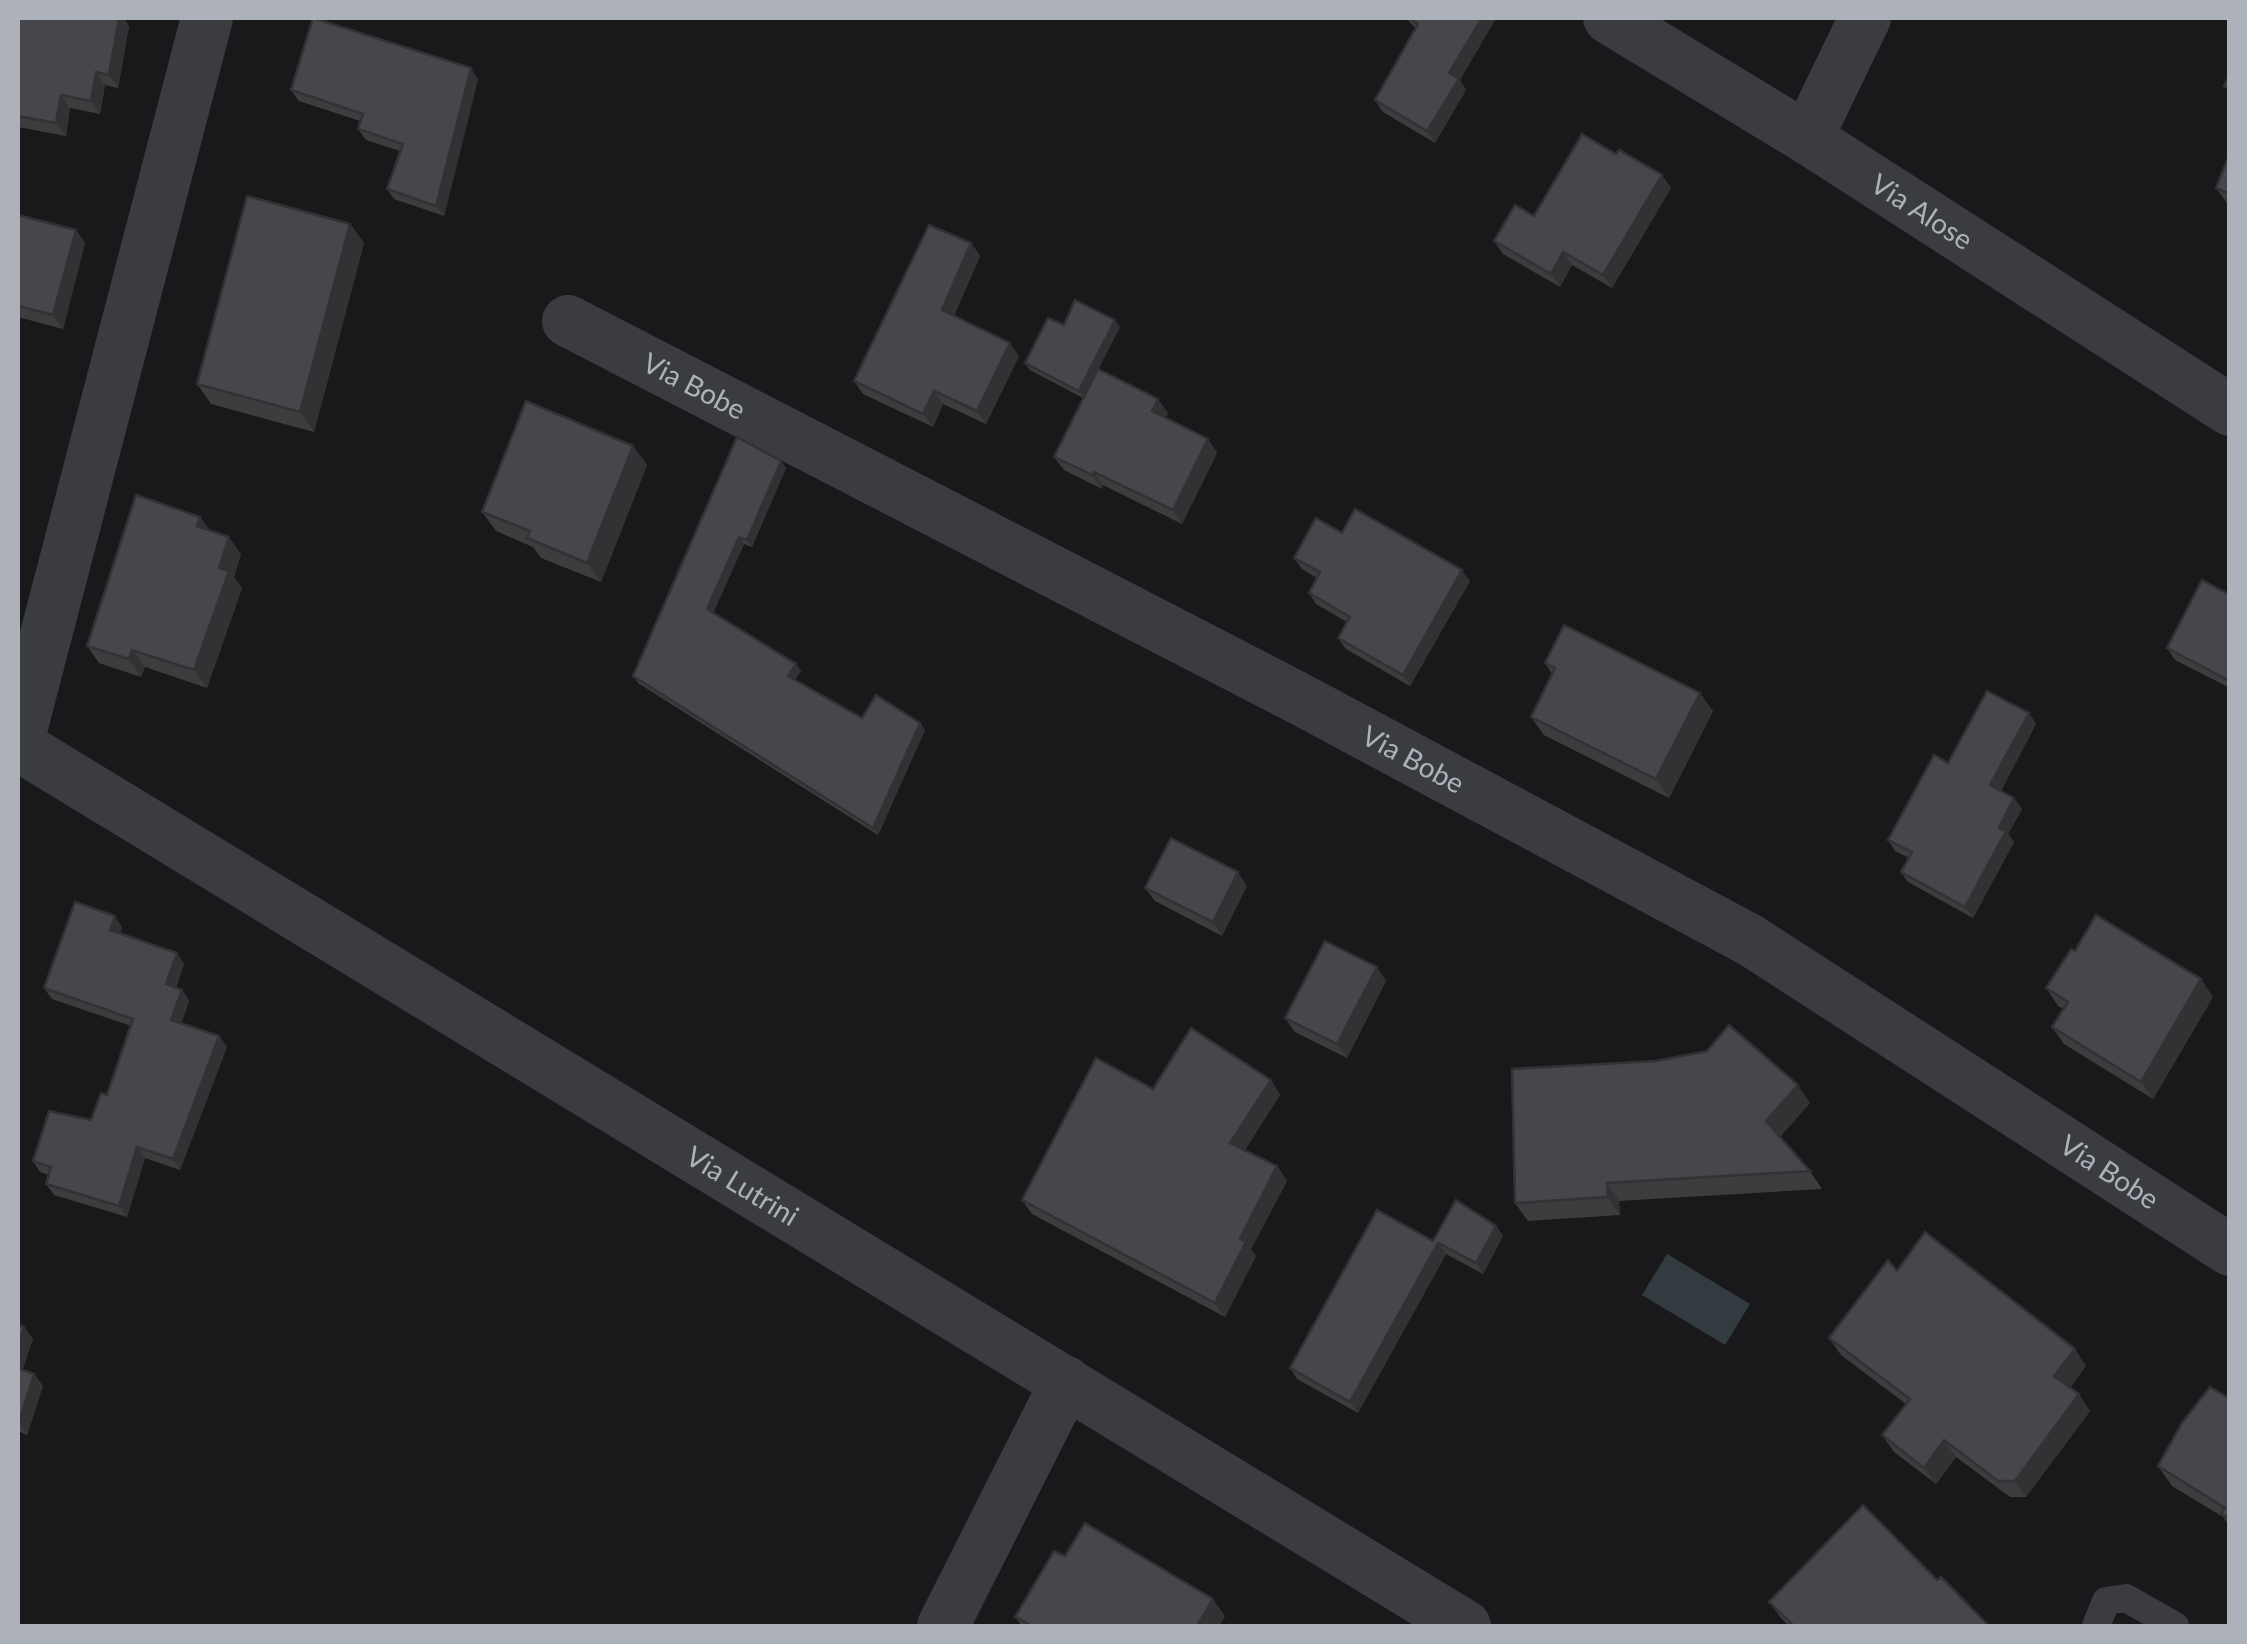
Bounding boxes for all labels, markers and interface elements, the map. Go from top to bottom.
street label: Via Alose [1865,166,1980,256]
street label: Via Bobe [637,345,752,426]
street label: Via Bobe [1356,717,1470,800]
street label: Via Bobe [2054,1127,2166,1216]
street label: Via Lutrini [680,1138,805,1232]

